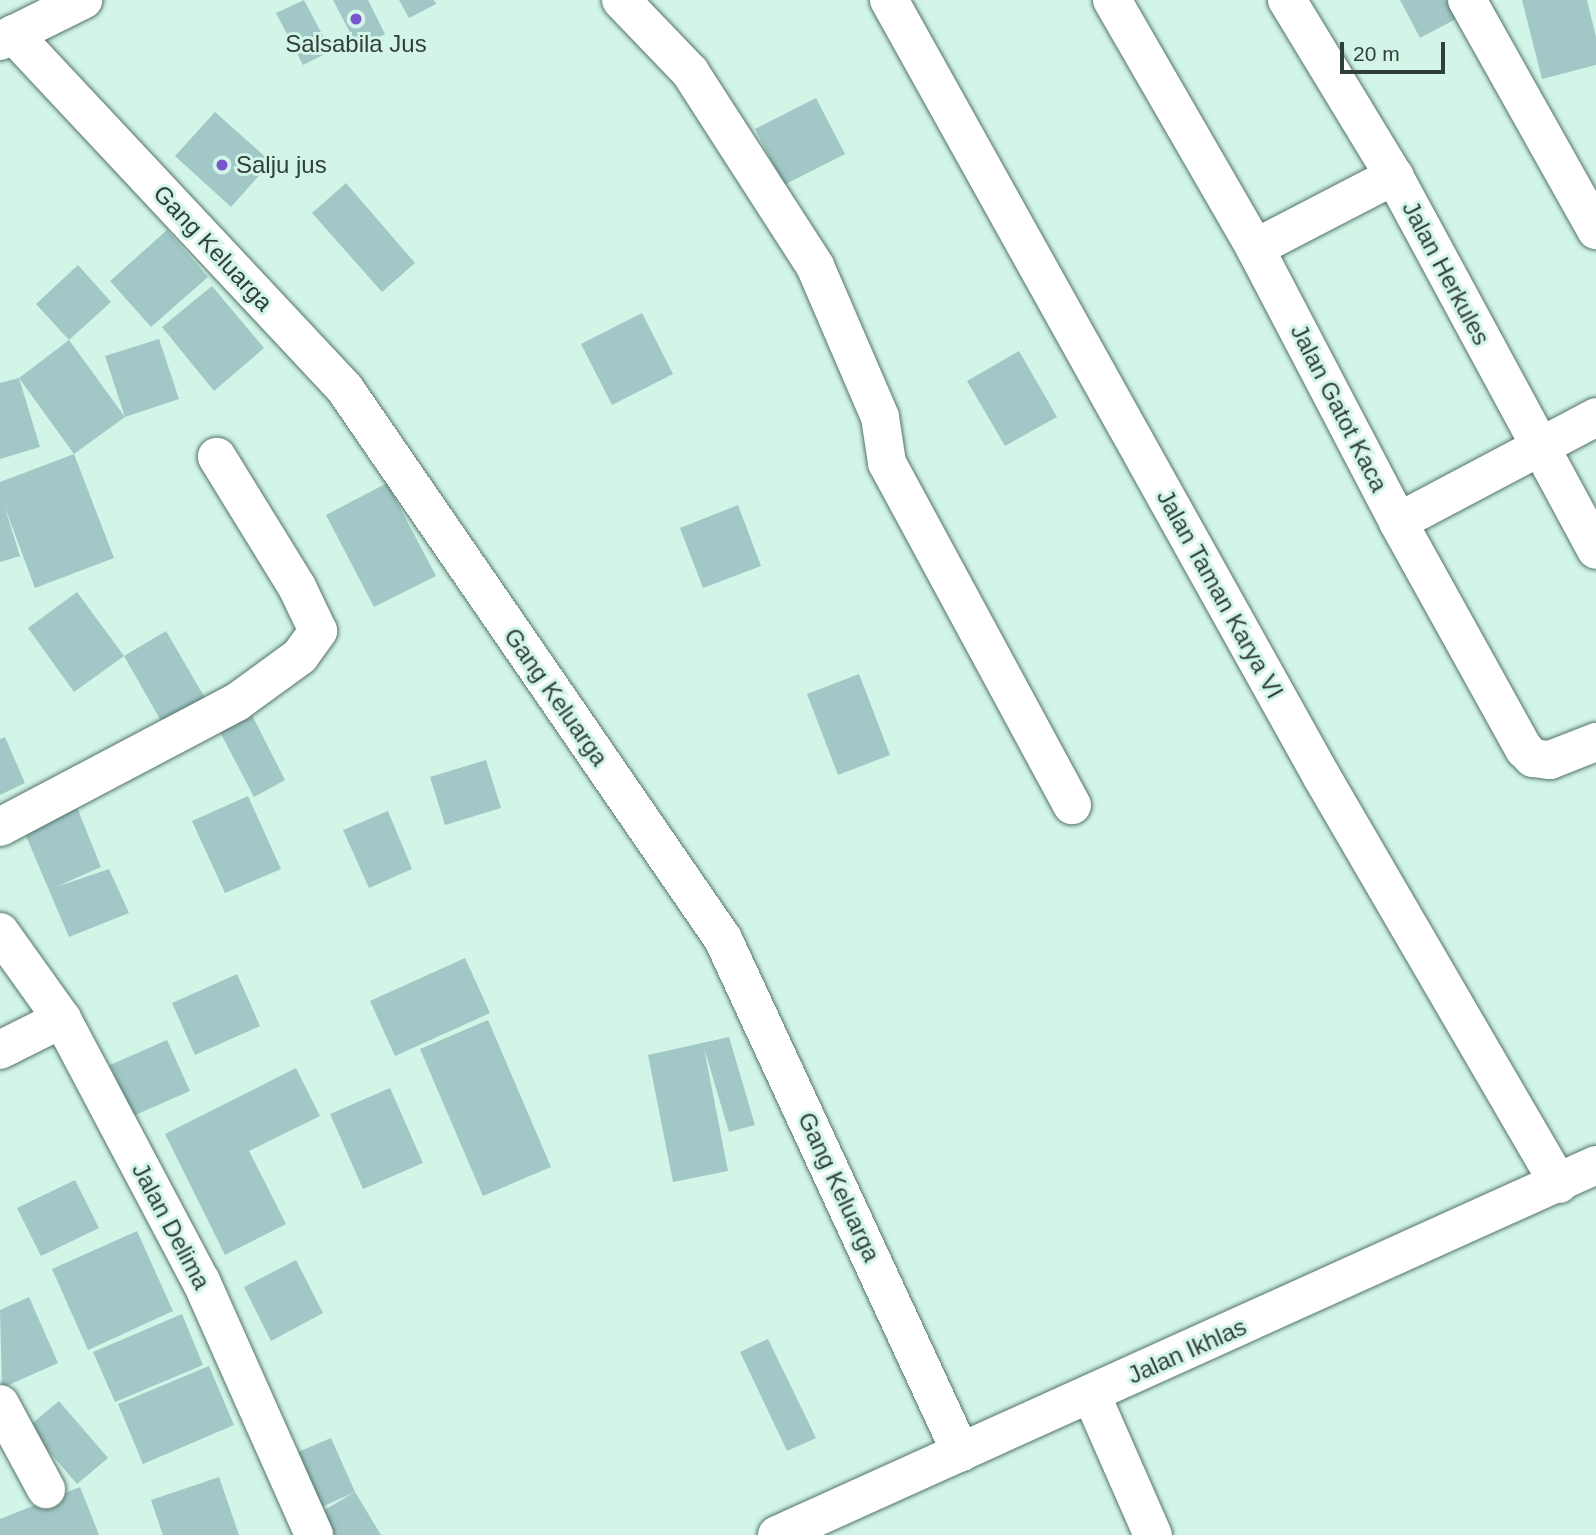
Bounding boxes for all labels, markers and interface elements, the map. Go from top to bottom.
marker: Salsabila Jus [348,11,364,27]
scale bar [1344,28,1449,72]
place label: Salsabila Jus [285,30,427,58]
text: 20 m [1353,42,1400,65]
place label: Salju jus [236,151,327,179]
marker: Salju jus [214,157,230,173]
street label: Gang Keluarga [147,179,279,317]
street label: Jalan Herkules [1396,196,1496,350]
street label: Jalan Gatot Kaca [1284,319,1394,497]
street label: Jalan Taman Karya VI [1150,484,1290,704]
street label: Gang Keluarga [498,623,614,771]
street label: Gang Keluarga [792,1108,886,1266]
street label: Jalan Delima [126,1158,216,1294]
street label: Jalan Ikhlas [1123,1312,1251,1390]

